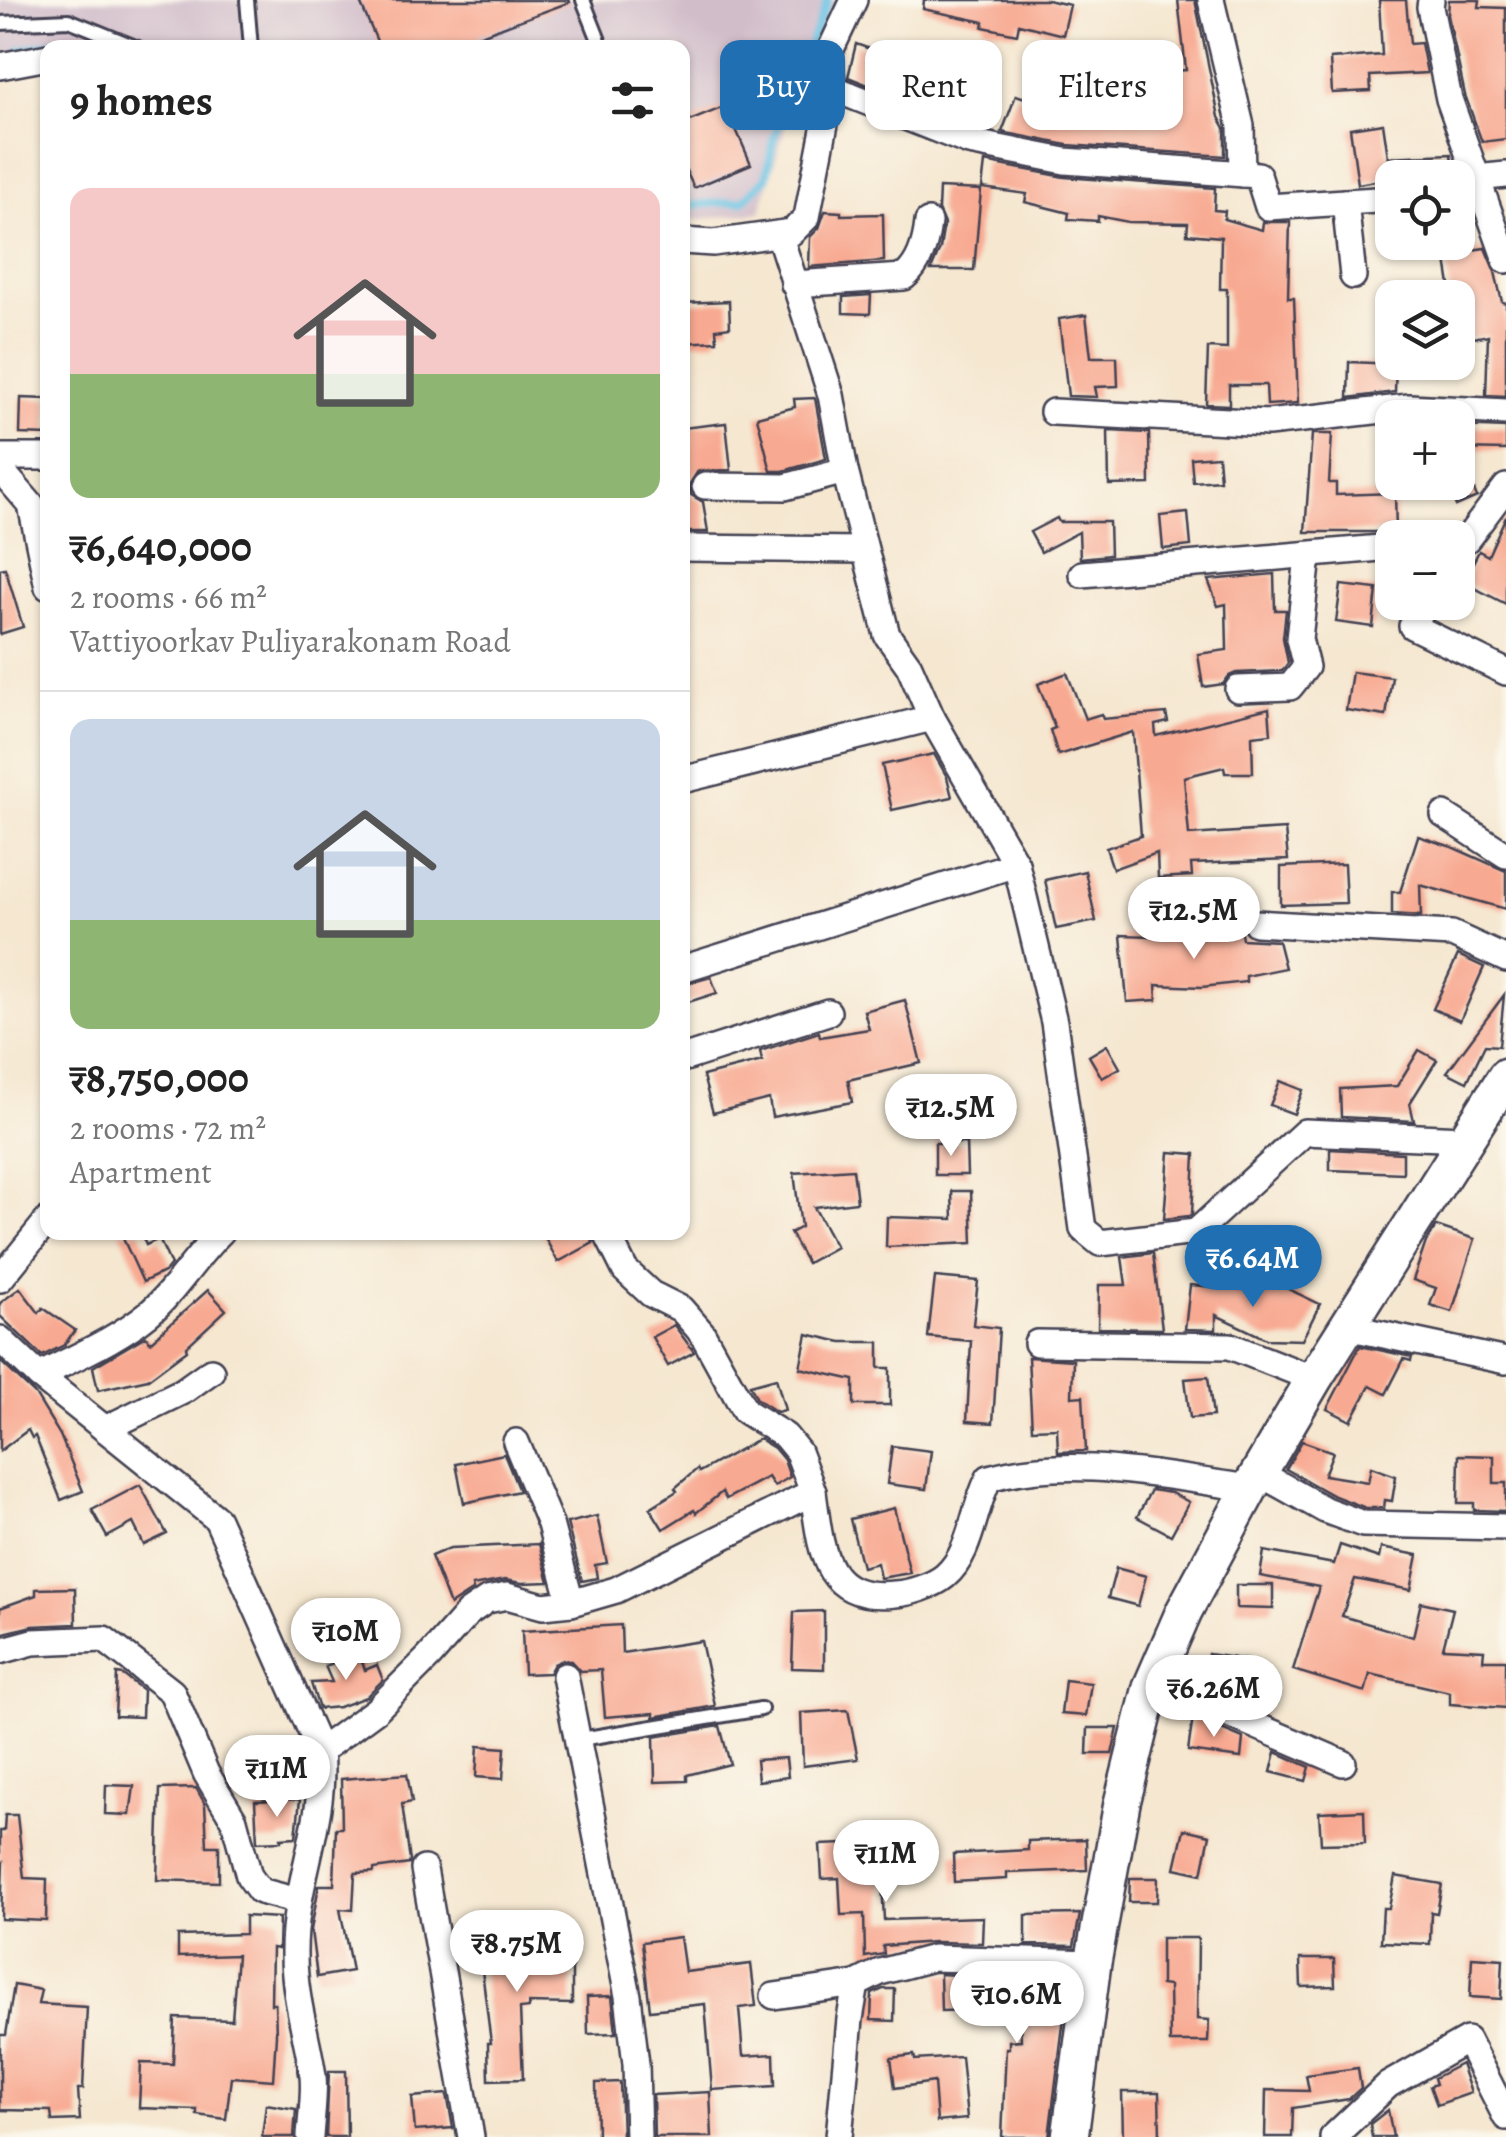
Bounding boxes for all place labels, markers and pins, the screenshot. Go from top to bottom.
pin: ₹12.5M [1113,877,1275,962]
pin: ₹12.5M [870,1074,1032,1159]
pin: ₹6.64M [1172,1225,1334,1310]
pin: ₹10M [287,1598,405,1683]
pin: ₹6.26M [1133,1655,1295,1740]
pin: ₹11M [218,1735,336,1820]
pin: ₹11M [827,1820,945,1905]
pin: ₹8.75M [436,1910,598,1995]
pin: ₹10.6M [936,1961,1098,2046]

